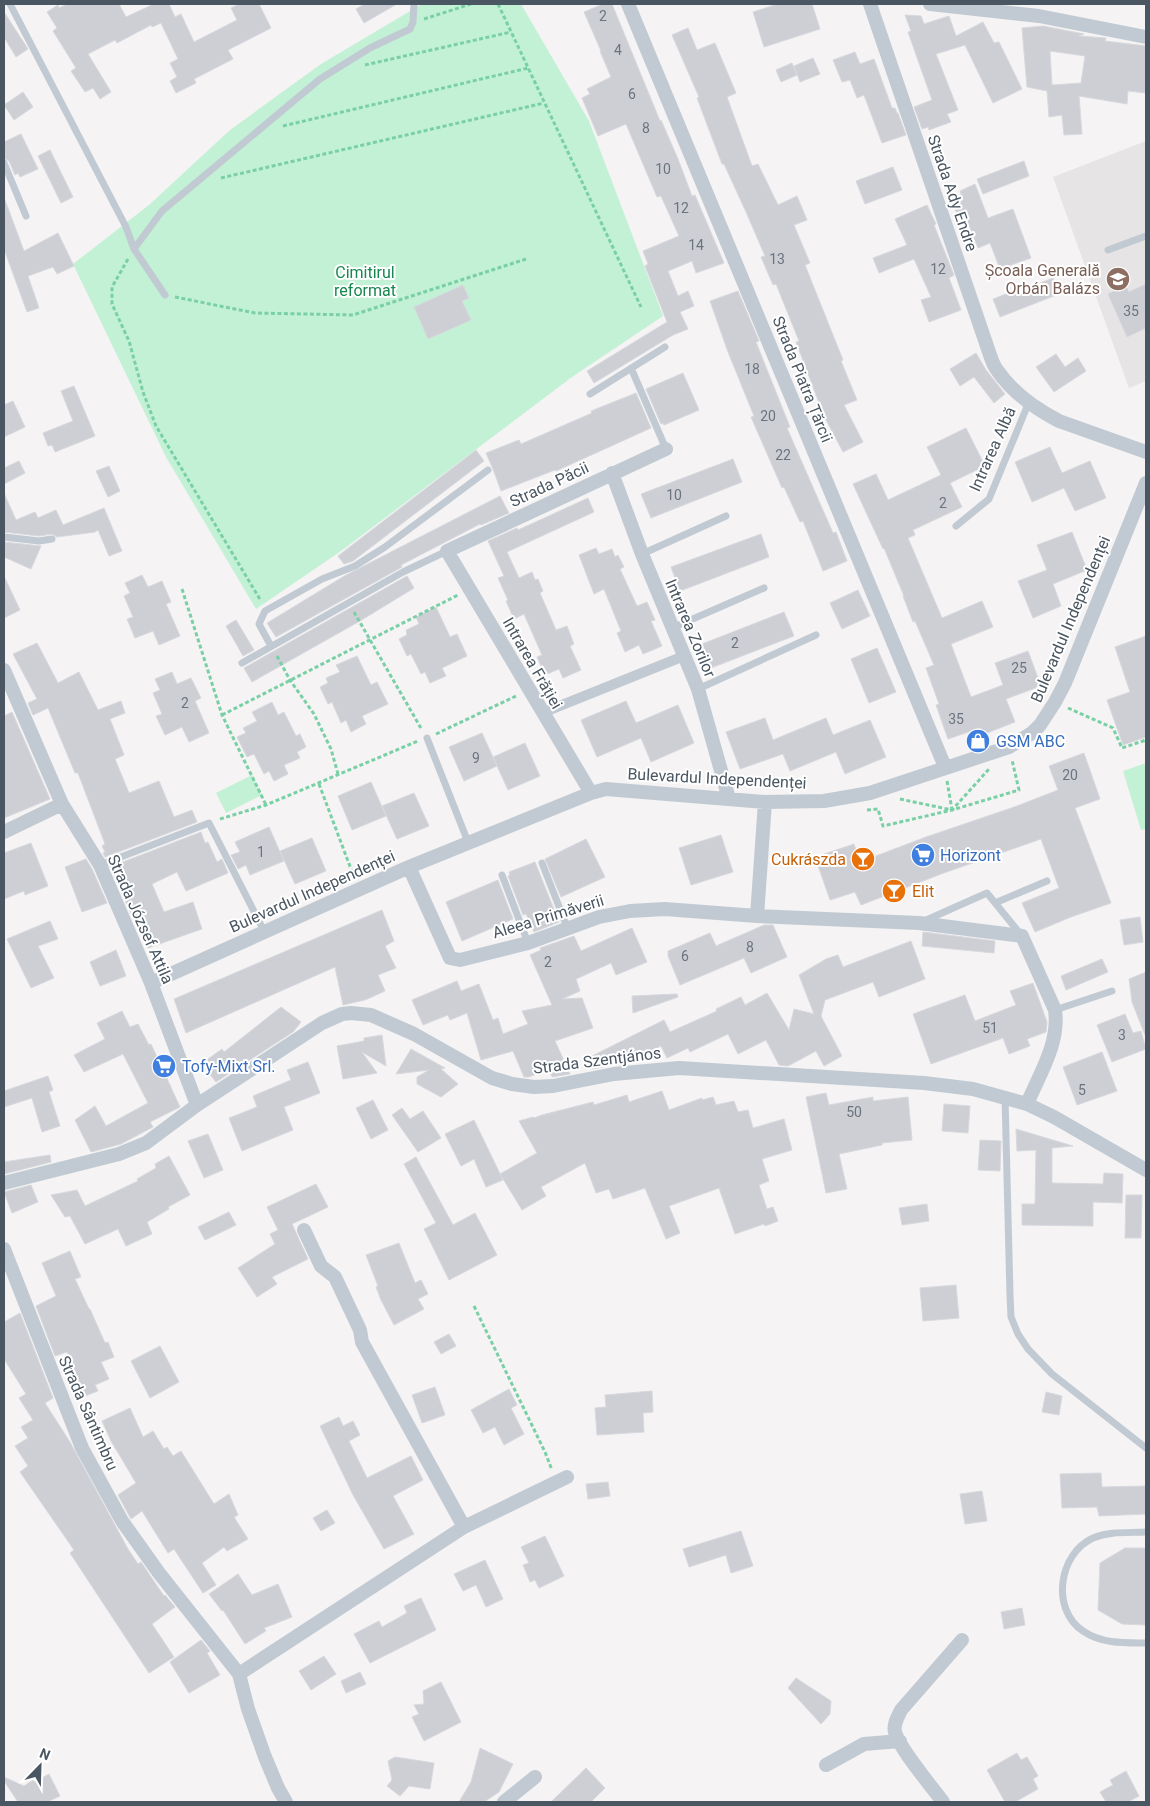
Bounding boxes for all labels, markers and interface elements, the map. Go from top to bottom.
house number: 2 [599,8,607,24]
house number: 4 [614,42,622,58]
house number: 6 [628,86,636,102]
house number: 8 [642,120,650,136]
street label: Strada Ady Endre [924,132,981,254]
house number: 10 [655,161,671,177]
house number: 12 [673,200,689,216]
house number: 14 [688,237,704,253]
house number: 13 [769,251,785,267]
house number: 12 [930,261,946,277]
place label: Școala Generală Orbán Balázs [985,261,1100,298]
park label: Cimitirul reformat [334,263,396,300]
school or university icon: Școala Generală Orbán Balázs [1105,266,1131,292]
house number: 35 [1123,303,1139,319]
street label: Strada Piatra Țărcii [768,313,837,445]
house number: 18 [744,361,760,377]
street label: Intrarea Albă [965,404,1020,494]
house number: 20 [760,408,776,424]
house number: 22 [775,447,791,463]
street label: Strada Păcii [507,458,592,511]
house number: 10 [666,487,682,503]
house number: 2 [939,495,947,511]
street label: Bulevardul Independenței [1027,533,1115,706]
street label: Intrarea Zorilor [661,576,720,681]
street label: Intrarea Frăției [498,614,566,713]
house number: 2 [731,635,739,651]
house number: 25 [1011,660,1027,676]
house number: 2 [181,695,189,711]
house number: 35 [948,711,964,727]
shop icon: GSM ABC [965,728,991,754]
place label: GSM ABC [996,732,1065,751]
house number: 9 [472,750,480,766]
street label: Bulevardul Independenței [627,764,807,794]
house number: 20 [1062,767,1078,783]
supermarket icon: Horizont [910,842,936,868]
house number: 1 [257,844,265,860]
street label: Bulevardul Independenței [226,846,398,938]
bar icon: Cukrászda [850,846,876,872]
place label: Horizont [940,846,1001,865]
place label: Cukrászda [771,850,846,869]
street label: Strada József Attila [103,852,178,987]
bar icon: Elit [881,878,907,904]
place label: Elit [912,882,934,901]
street label: Aleea Primăverii [490,891,606,942]
house number: 8 [746,939,754,955]
house number: 6 [681,948,689,964]
house number: 2 [544,954,552,970]
house number: 51 [982,1020,998,1036]
house number: 3 [1118,1027,1126,1043]
street label: Strada Szentjános [532,1043,662,1078]
supermarket icon: Tofy-Mixt Srl. [151,1053,177,1079]
place label: Tofy-Mixt Srl. [182,1057,275,1076]
house number: 5 [1078,1082,1086,1098]
house number: 50 [846,1104,862,1120]
street label: Strada Sântimbru [55,1353,122,1474]
north arrow [15,1741,65,1791]
text: N [37,1745,53,1763]

